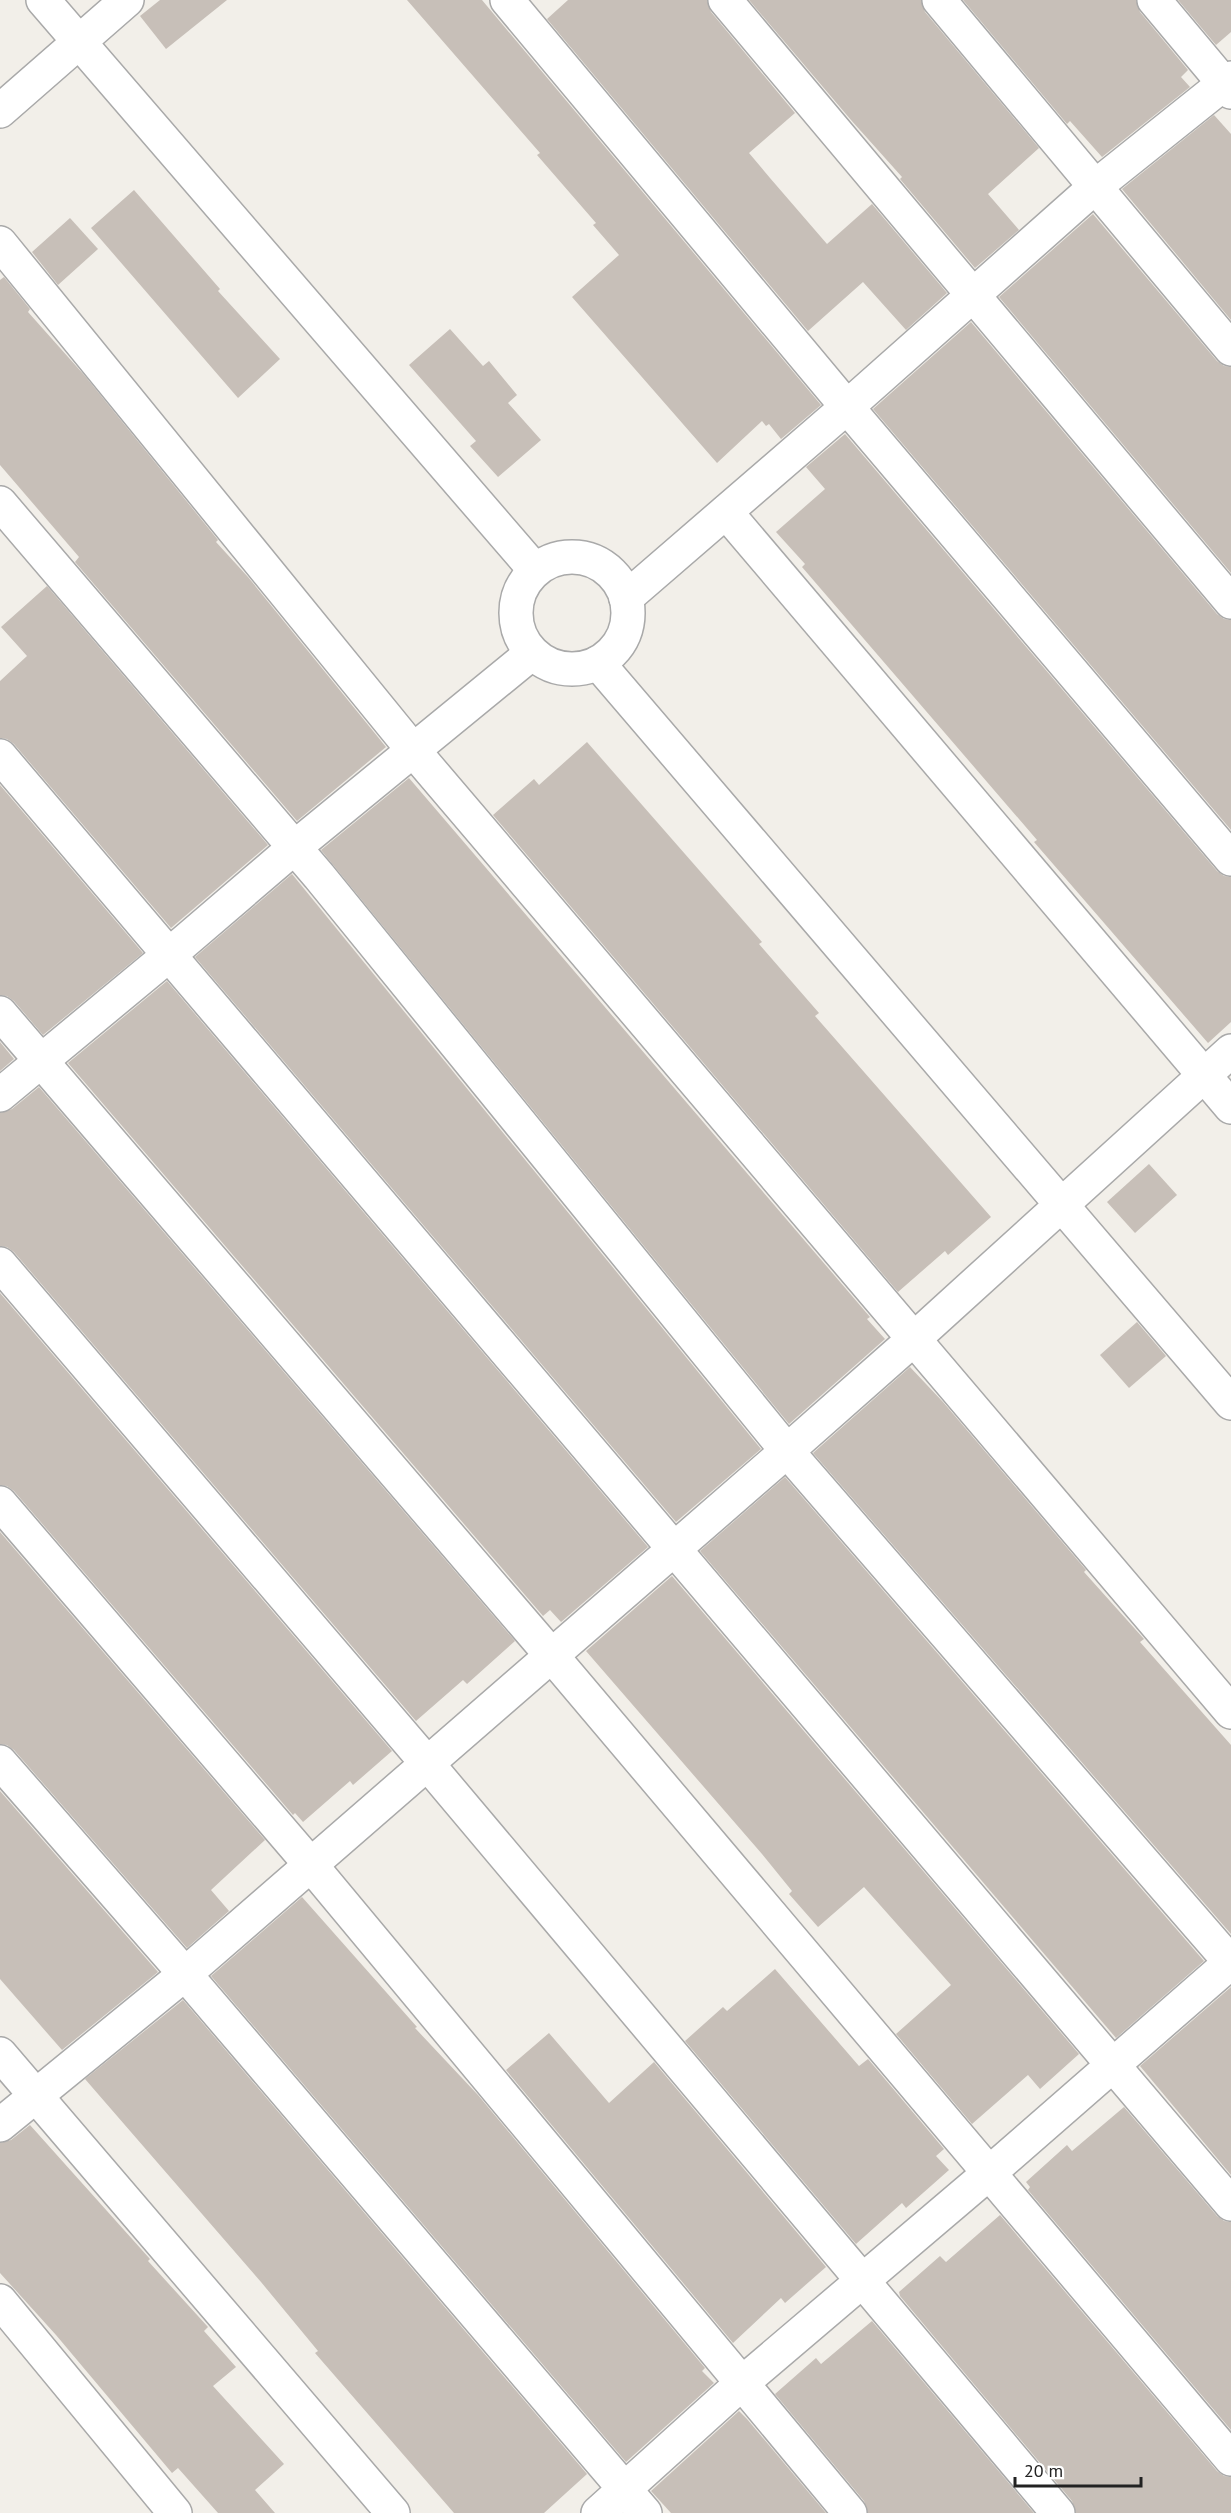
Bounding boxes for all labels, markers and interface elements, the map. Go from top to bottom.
scale bar [1015,2450,1141,2488]
text: 20 m [1024,2459,1063,2482]

